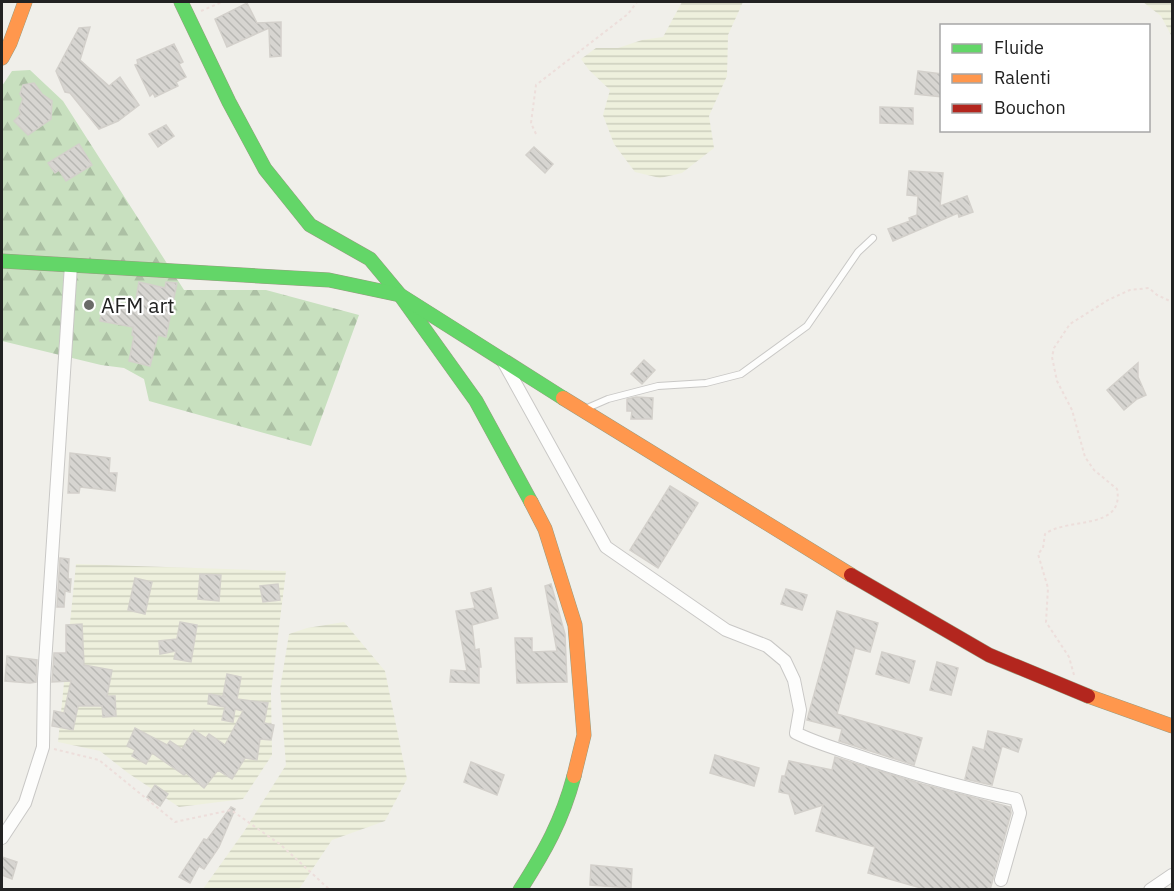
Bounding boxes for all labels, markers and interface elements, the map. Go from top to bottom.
legend [940,24,1150,132]
text: Fluide [994,36,1044,59]
text: Ralenti [994,66,1051,89]
text: Bouchon [994,96,1066,119]
place label: AFM art [101,291,175,319]
marker: AFM art [82,298,96,312]

